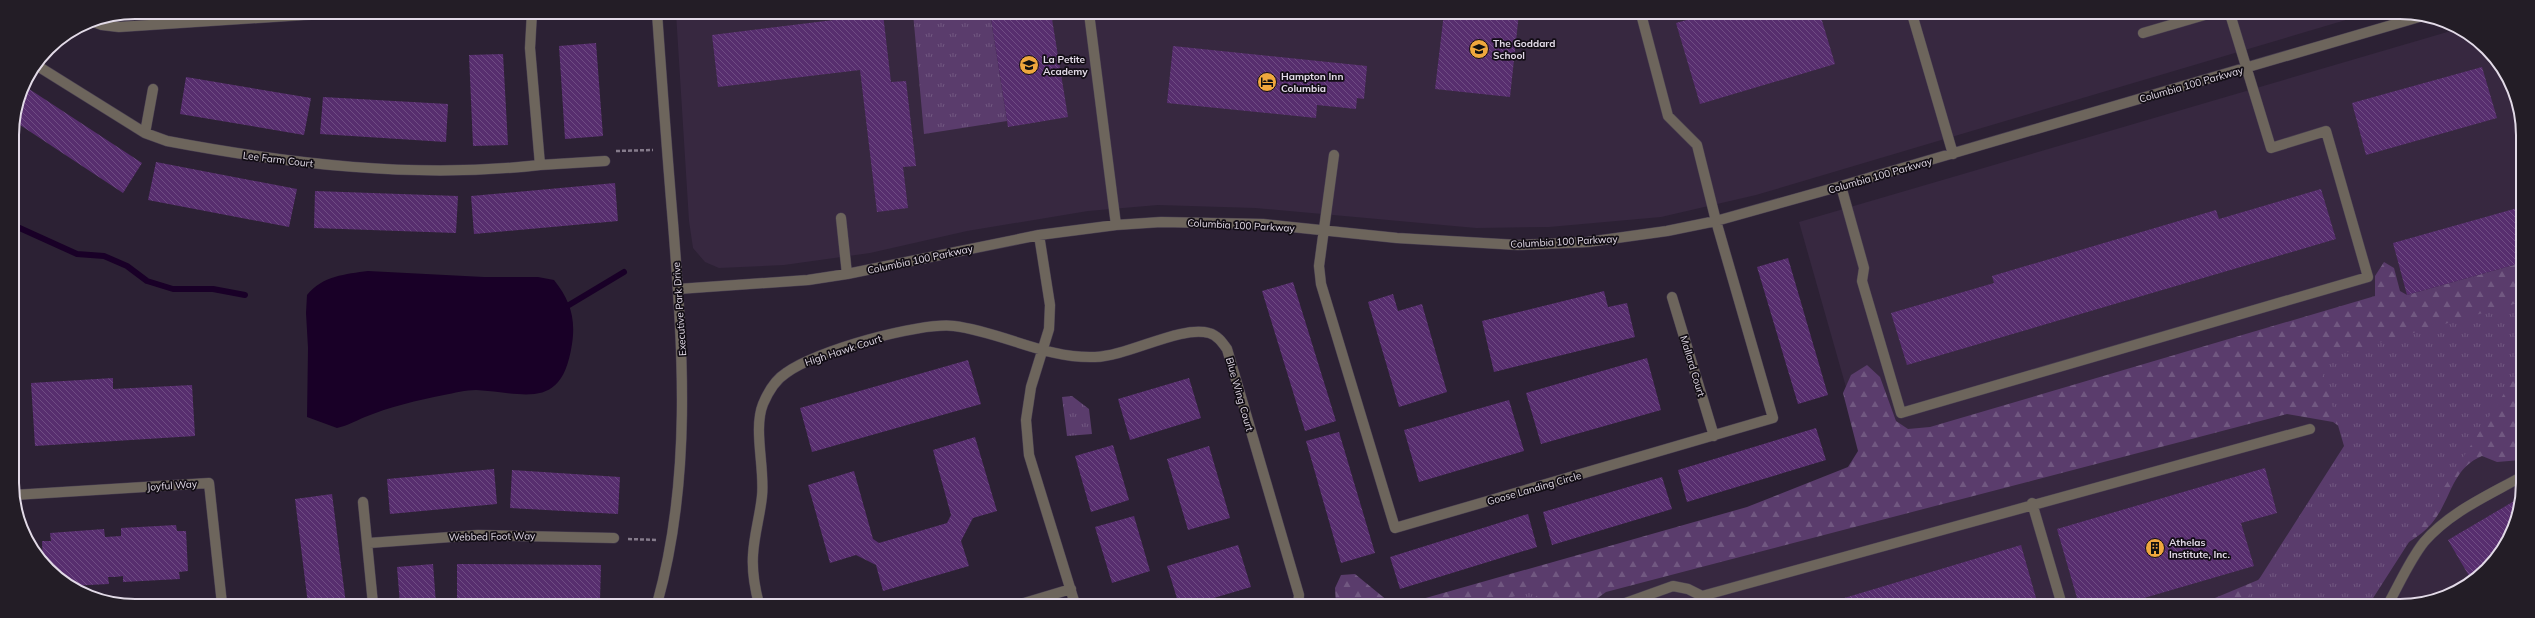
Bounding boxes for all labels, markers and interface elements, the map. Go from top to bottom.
place label: The Goddard School [1493,37,1555,62]
school or university icon: The Goddard School [1468,38,1490,60]
place label: La Petite Academy [1043,53,1088,78]
school or university icon: La Petite Academy [1018,54,1040,76]
street label: Columbia 100 Parkway [2138,63,2245,106]
place label: Hampton Inn Columbia [1281,70,1343,95]
hotel icon: Hampton Inn Columbia [1256,71,1278,93]
street label: Lee Farm Court [242,149,314,170]
street label: Columbia 100 Parkway [1827,154,1934,197]
street label: Columbia 100 Parkway [1187,216,1296,235]
street label: Columbia 100 Parkway [1510,232,1619,251]
street label: Columbia 100 Parkway [866,242,975,277]
street label: Executive Park Drive [670,261,689,356]
street label: High Hawk Court [803,332,884,369]
street label: Mallard Court [1677,334,1708,399]
street label: Blue Wing Court [1223,356,1256,433]
street label: Goose Landing Circle [1485,469,1583,508]
street label: Joyful Way [147,477,198,494]
street label: Webbed Foot Way [449,529,536,544]
place label: Athelas Institute, Inc. [2169,536,2230,561]
building icon: Athelas Institute, Inc. [2144,537,2166,559]

